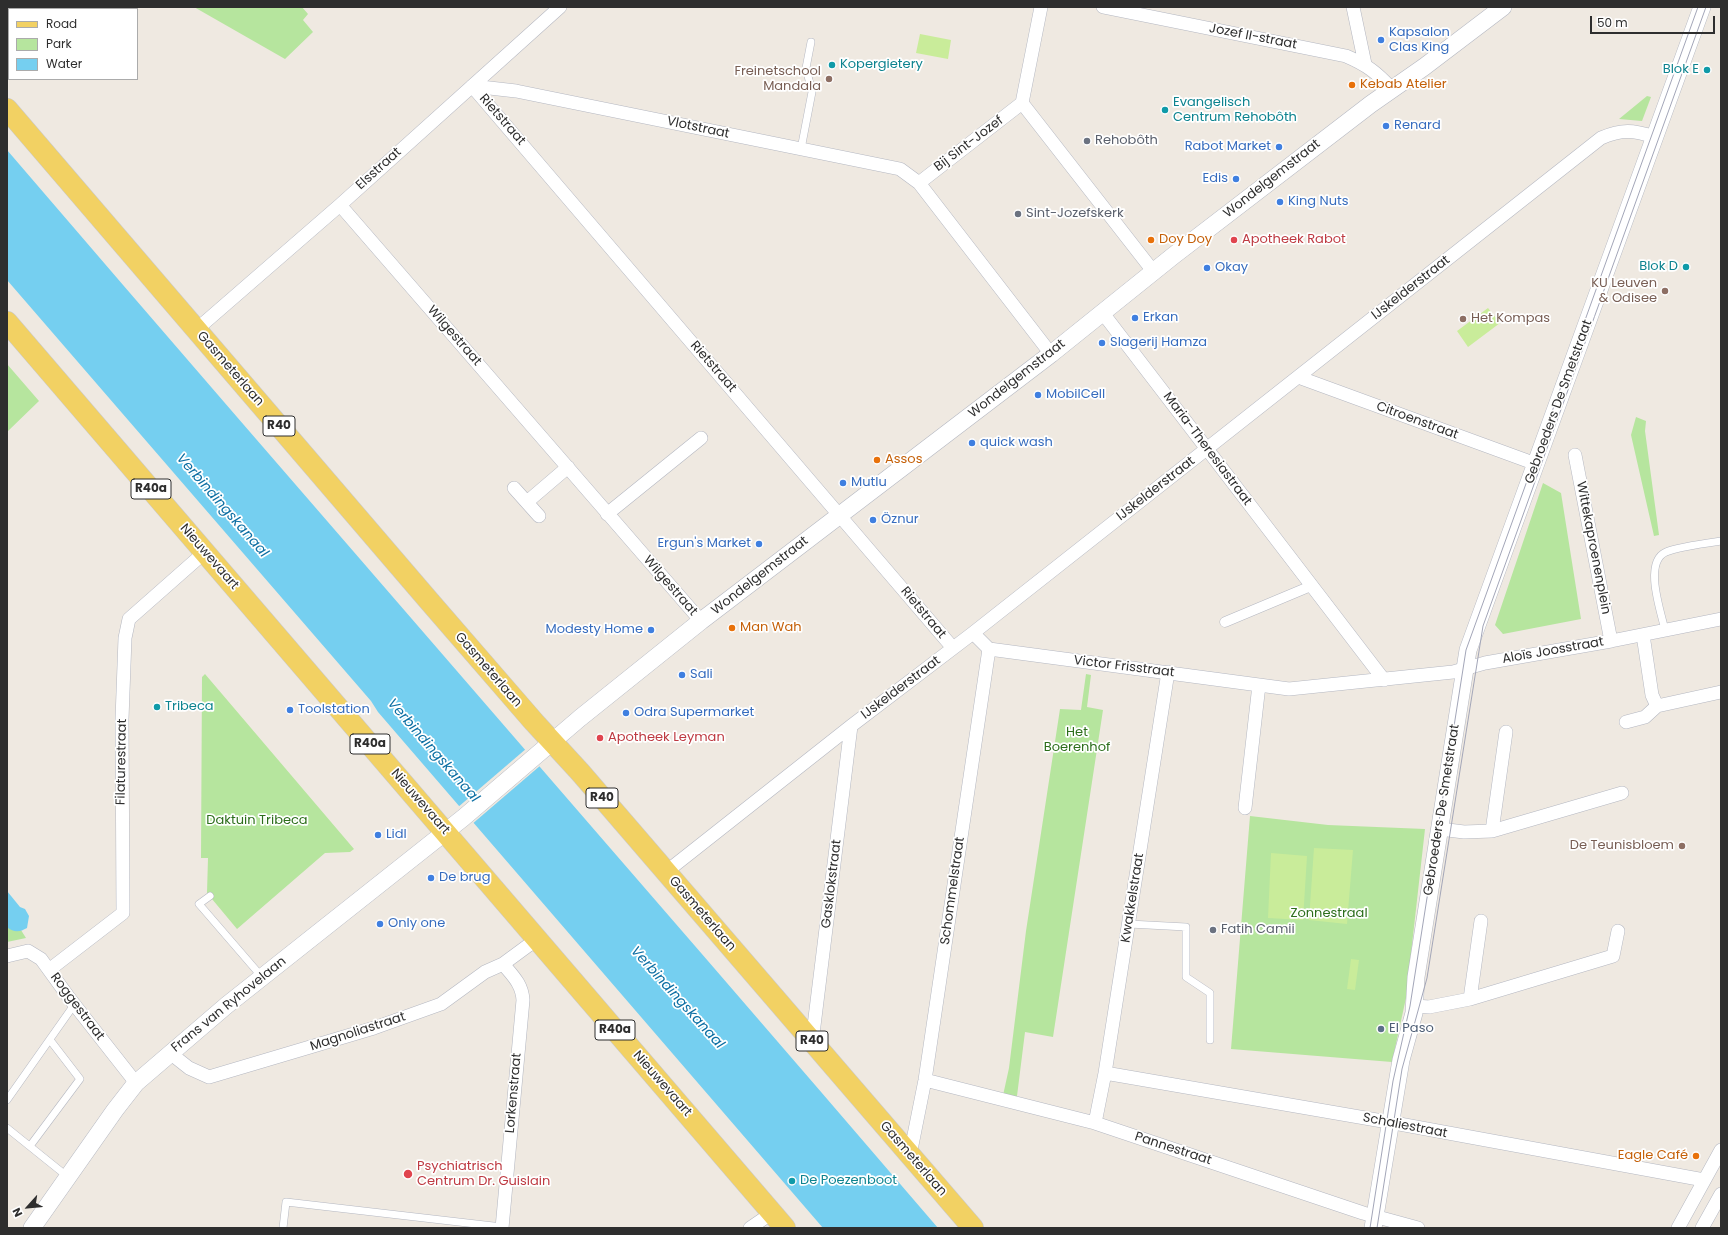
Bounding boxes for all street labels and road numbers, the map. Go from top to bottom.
street label: Jozef II-straat [1208,21,1298,53]
street label: Rietstraat [476,91,528,149]
street label: Bij Sint-Jozef [931,113,1007,175]
street label: Vlotstraat [665,114,731,142]
street label: Wondelgemstraat [1221,136,1323,222]
street label: Elsstraat [353,145,405,193]
street label: IJskelderstraat [1369,253,1453,323]
street label: Wilgestraat [424,303,484,369]
street label: Gebroeders De Smetstraat [1522,318,1596,486]
street label: Gasmeterlaan [193,328,267,410]
street label: Wondelgemstraat [966,336,1068,422]
street label: Rietstraat [687,338,739,396]
street label: Maria-Theresiastraat [1159,389,1255,509]
street label: Citroenstraat [1374,399,1460,443]
road number: R40 [263,416,295,436]
street label: IJskelderstraat [1114,454,1198,524]
road number: R40a [131,479,171,499]
street label: Wittekaproenenplein [1572,480,1614,616]
street label: Nieuwevaart [176,521,242,593]
street label: Wondelgemstraat [709,533,811,619]
street label: Wilgestraat [640,553,700,619]
street label: Rietstraat [897,584,949,642]
street label: Gasmeterlaan [451,629,525,711]
street label: Aloïs Joosstraat [1501,634,1605,668]
street label: IJskelderstraat [858,653,944,723]
street label: Victor Frisstraat [1073,653,1175,681]
street label: Filaturestraat [113,719,131,805]
street label: Gebroeders De Smetstraat [1421,723,1463,897]
road number: R40a [350,734,390,754]
street label: Nieuwevaart [387,766,453,838]
road number: R40 [586,788,618,808]
street label: Schommelstraat [938,836,968,946]
street label: Gasklokstraat [819,839,845,929]
street label: Kwakkelstraat [1118,852,1148,944]
street label: Gasmeterlaan [665,873,739,955]
street label: Frans van Ryhovelaan [169,954,289,1056]
street label: Roggestraat [47,970,107,1044]
street label: Magnoliastraat [308,1009,408,1055]
road number: R40a [595,1020,635,1040]
road number: R40 [796,1031,828,1051]
street label: Nieuwevaart [629,1048,695,1120]
street label: Lorkenstraat [503,1052,525,1134]
street label: Schaliestraat [1361,1110,1449,1142]
street label: Gasmeterlaan [876,1118,950,1200]
street label: Pannestraat [1133,1129,1213,1169]

